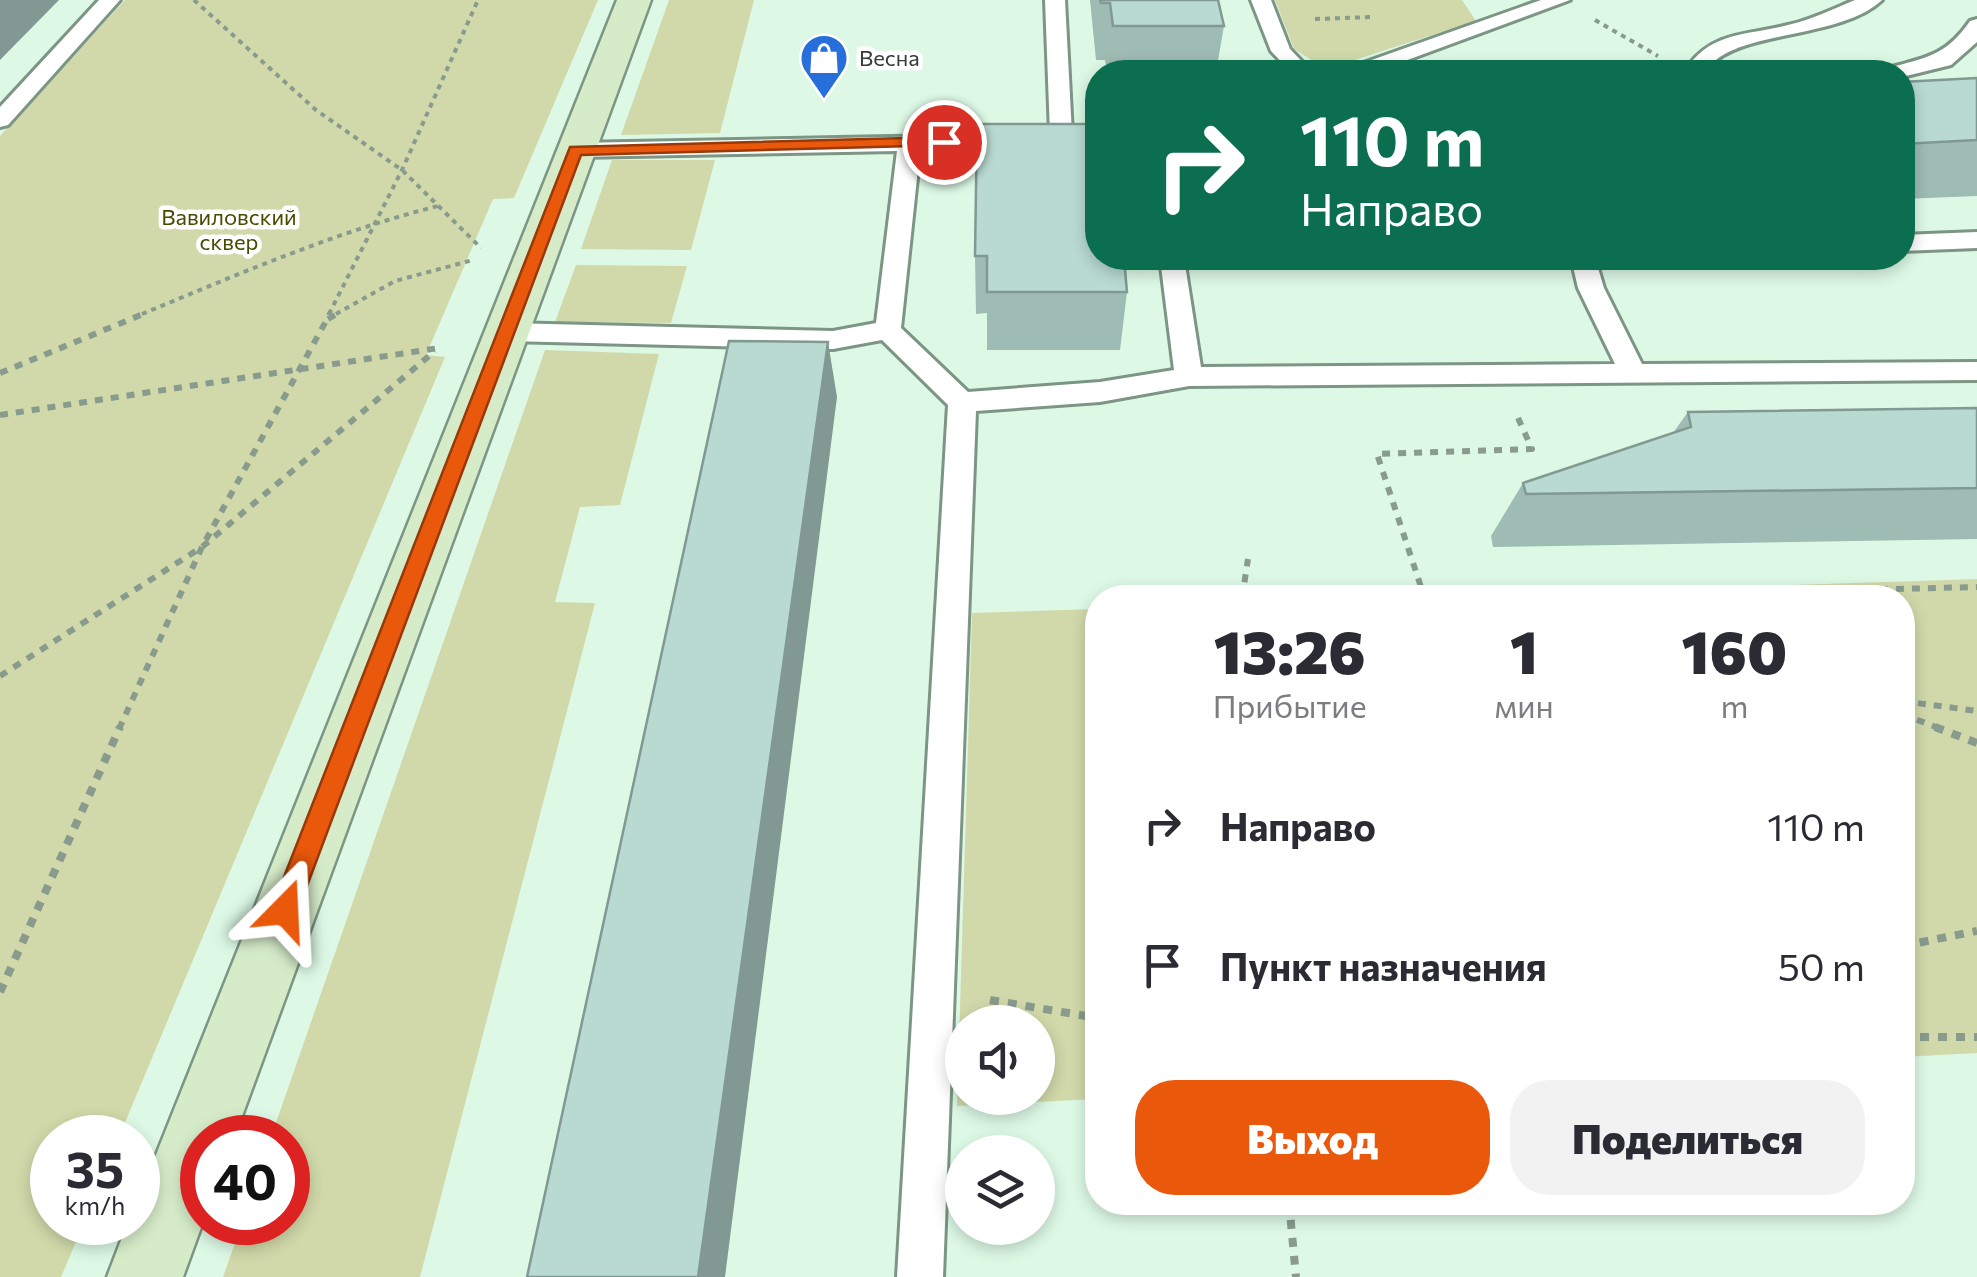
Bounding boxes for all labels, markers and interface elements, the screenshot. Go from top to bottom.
shop icon: Весна [798,32,850,100]
place label: Весна [859,44,920,71]
text: 110 m [1300,95,1484,180]
pin [902,100,987,185]
icon: right [1135,100,1265,230]
icon: arrive [917,115,972,170]
text: Направо [1300,180,1483,235]
park label: Вавиловский сквер [161,203,297,255]
text: 13:26 [1214,613,1366,686]
text: 1 [1510,613,1538,686]
text: 160 [1682,613,1787,686]
text: Прибытие [1213,685,1367,725]
text: мин [1494,685,1554,725]
text: m [1720,685,1748,725]
icon: right [1135,798,1190,853]
text: Направо [1220,802,1376,849]
text: 110 m [1767,802,1865,849]
position arrow [233,858,337,962]
icon: arrive [1135,938,1190,993]
text: Пункт назначения [1220,942,1547,989]
text: 50 m [1778,942,1865,989]
map controls [945,1005,1055,1245]
button: sound [945,1005,1055,1115]
button: Выход [1135,1080,1490,1195]
button: Поделиться [1510,1080,1865,1195]
speed limit sign: 40 [180,1115,310,1245]
button: layers [945,1135,1055,1245]
text: 35 [66,1137,124,1198]
text: km/h [65,1190,125,1220]

